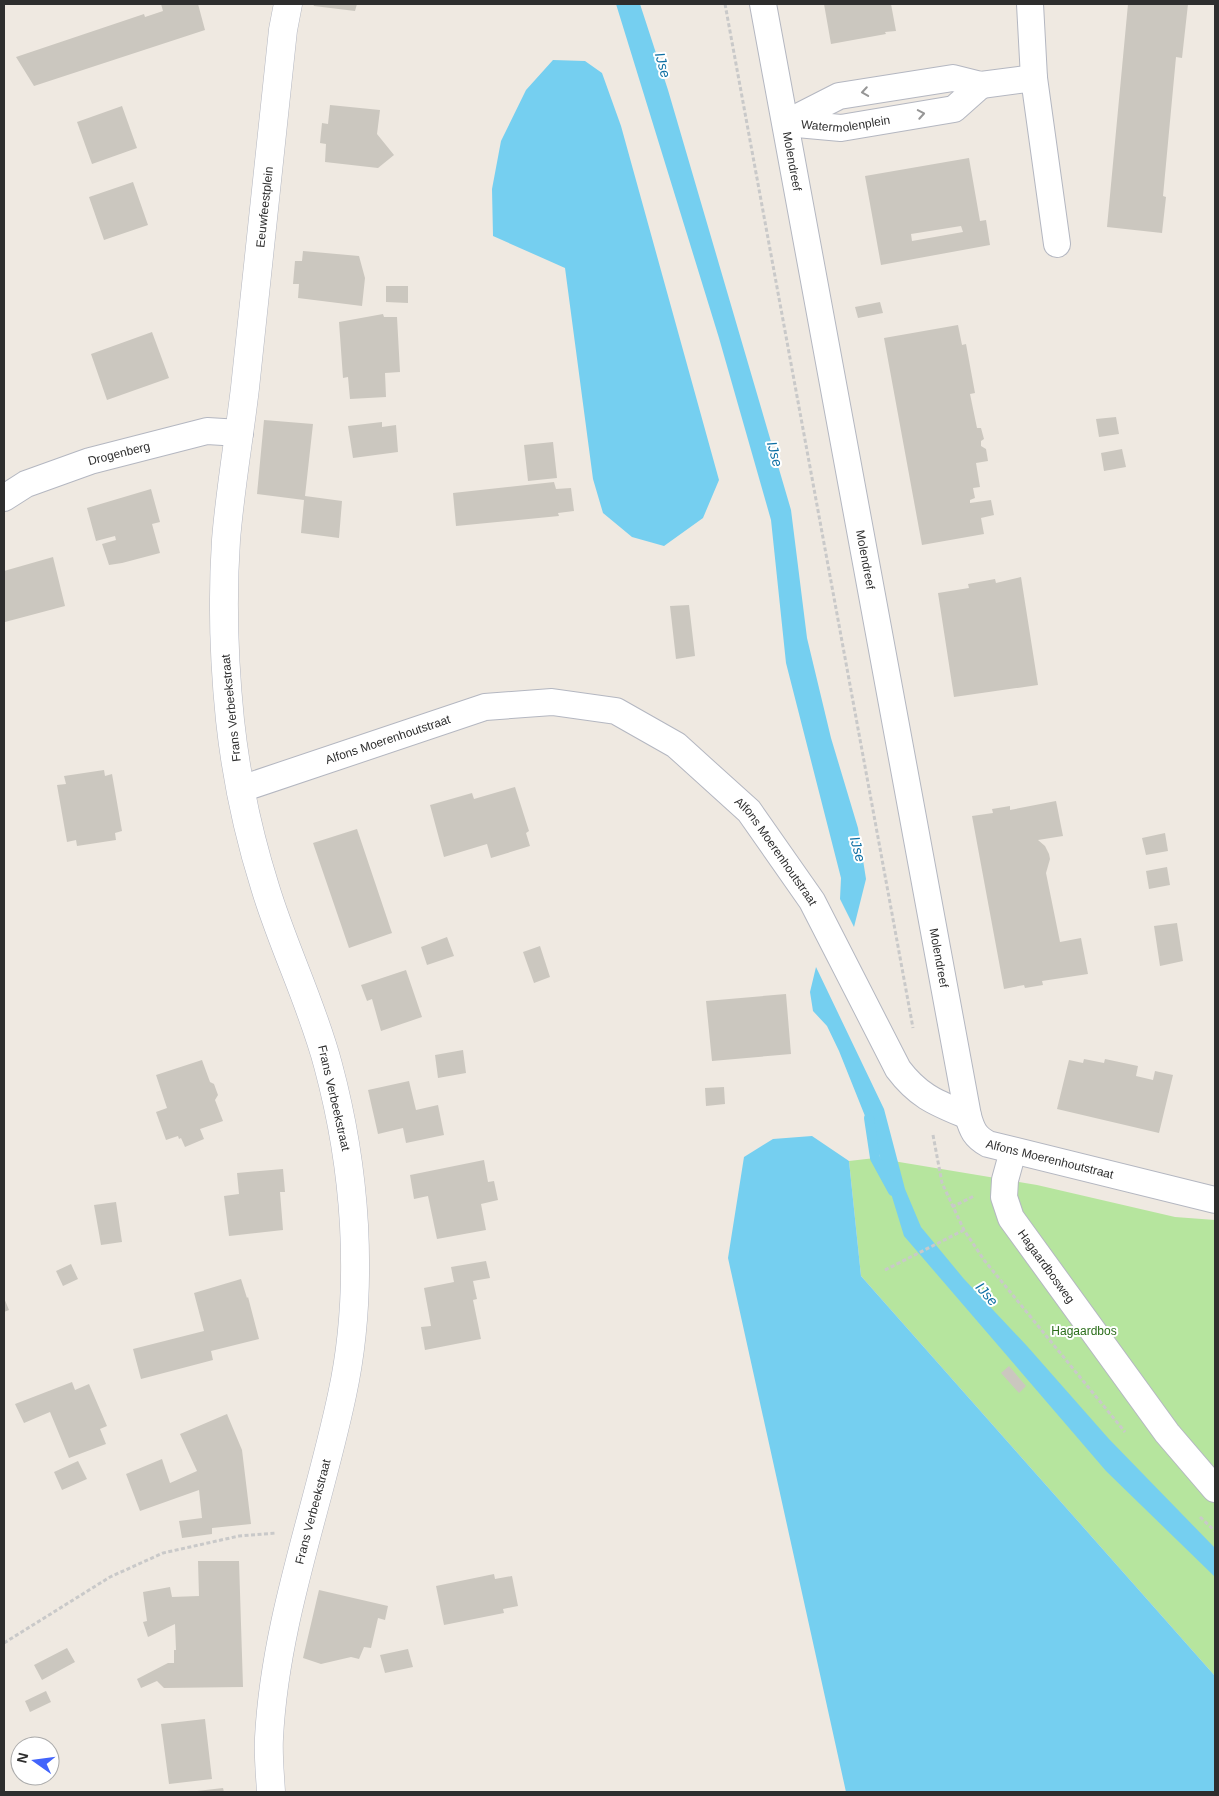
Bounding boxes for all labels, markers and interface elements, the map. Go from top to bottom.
water label: IJse [652,50,674,80]
one-way arrow [860,86,869,96]
one-way arrow [916,110,925,120]
street label: Watermolenplein [800,113,891,135]
street label: Molendreef [780,131,804,193]
street label: Eeuwfeestplein [253,166,276,248]
street label: Drogenberg [86,439,151,468]
water label: IJse [764,439,786,469]
street label: Molendreef [853,529,878,591]
street label: Frans Verbeekstraat [218,653,244,762]
street label: Alfons Moerenhoutstraat [324,712,453,767]
street label: Alfons Moerenhoutstraat [732,794,820,908]
water label: IJse [847,835,869,864]
street label: Molendreef [927,927,951,989]
street label: Frans Verbeekstraat [315,1044,353,1153]
street label: Alfons Moerenhoutstraat [984,1137,1116,1182]
street label: Hagaardbosweg [1015,1227,1077,1306]
water label: IJse [973,1279,1002,1309]
park label: Hagaardbos [1051,1324,1117,1338]
street label: Frans Verbeekstraat [292,1457,334,1566]
north arrow [10,1736,60,1786]
text: N [13,1751,31,1765]

